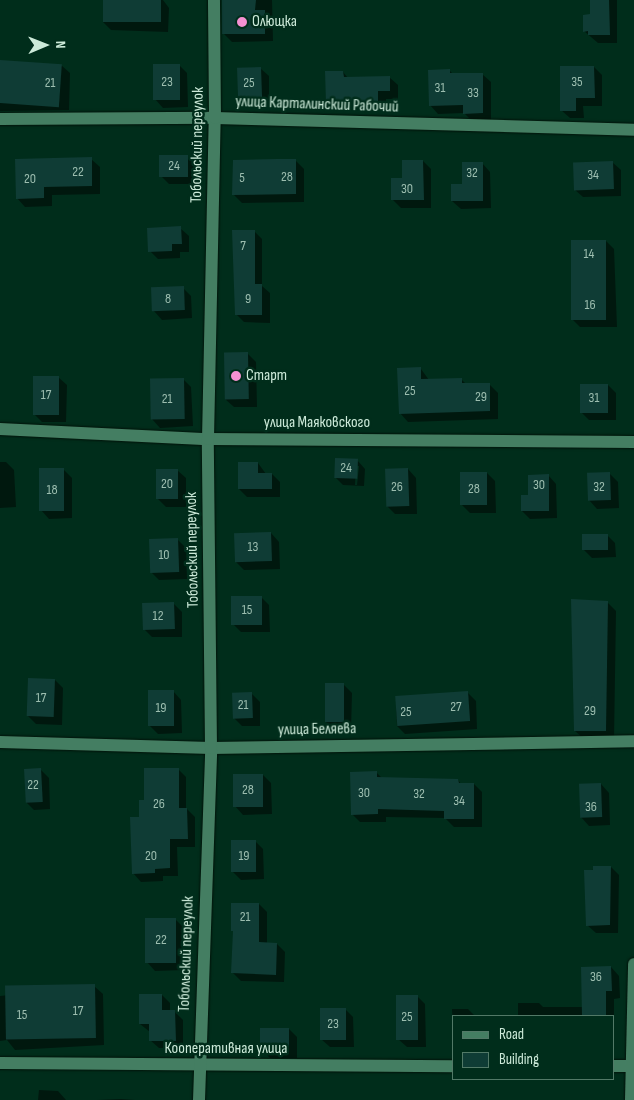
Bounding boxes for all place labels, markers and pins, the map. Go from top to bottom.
place label: Олющка [252,12,297,32]
marker: Олющка [236,16,248,28]
place label: Старт [246,366,287,386]
marker: Старт [230,370,242,382]

